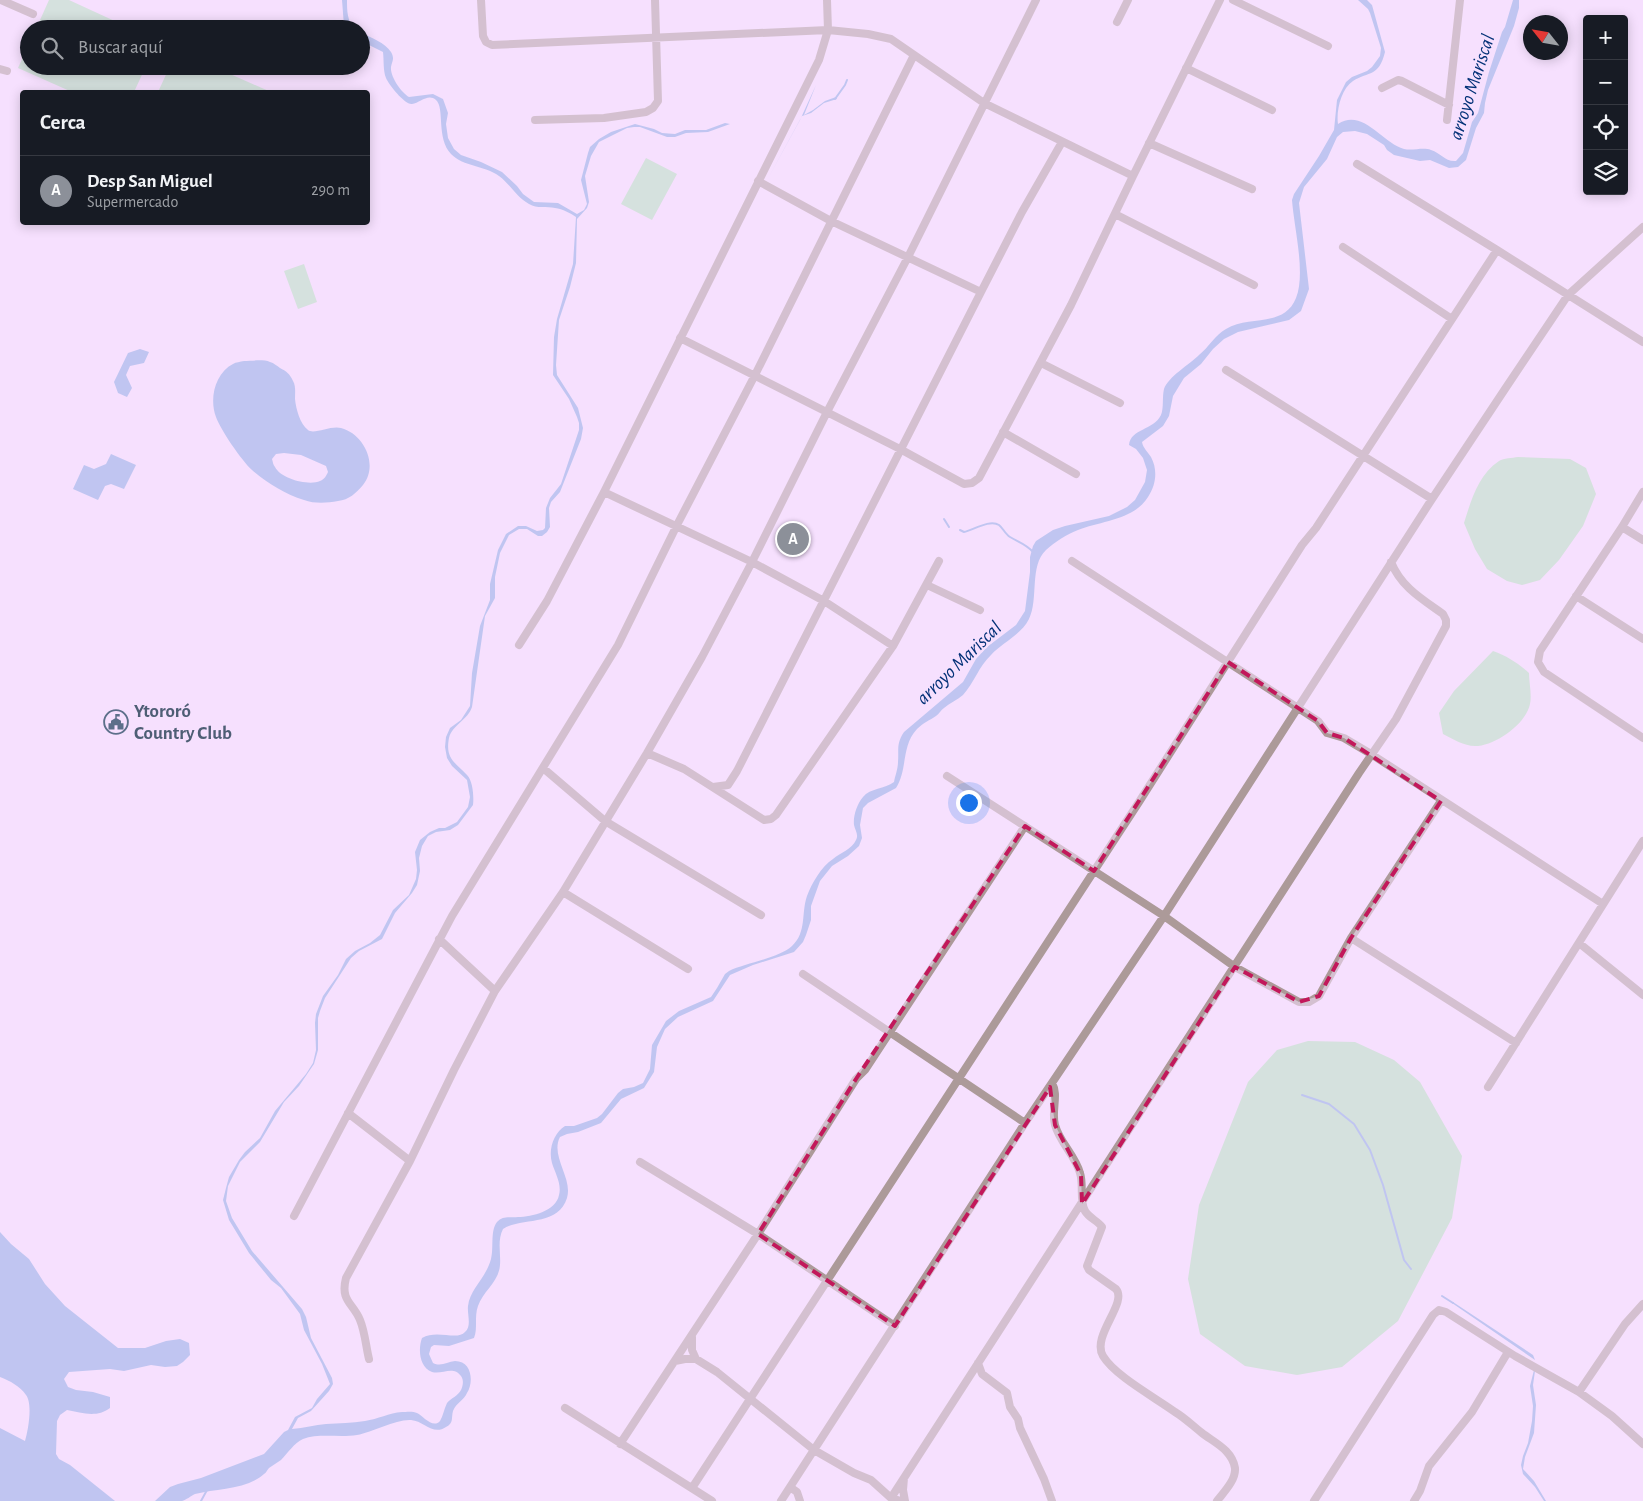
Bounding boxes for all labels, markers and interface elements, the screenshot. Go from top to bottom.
north arrow [1523,15,1568,60]
map controls [1583,15,1628,195]
button: + [1583,15,1628,60]
search box [20,20,370,75]
water label: arroyo Mariscal [1446,32,1499,142]
icon: search [38,34,66,62]
text: Buscar aquí [78,38,163,57]
button: − [1583,60,1628,105]
button: locate [1583,105,1628,150]
text: Cerca [40,112,86,133]
button: layers [1583,150,1628,195]
text: Desp San Miguel [87,172,213,191]
text: A [51,182,61,198]
text: 290 m [311,182,350,198]
text: Supermercado [87,194,178,210]
pin: A [777,520,809,558]
water label: arroyo Mariscal [913,618,1006,708]
place label: Ytororó Country Club [134,702,232,743]
public building icon: Ytororó Country Club [103,709,129,735]
your location [956,790,982,816]

